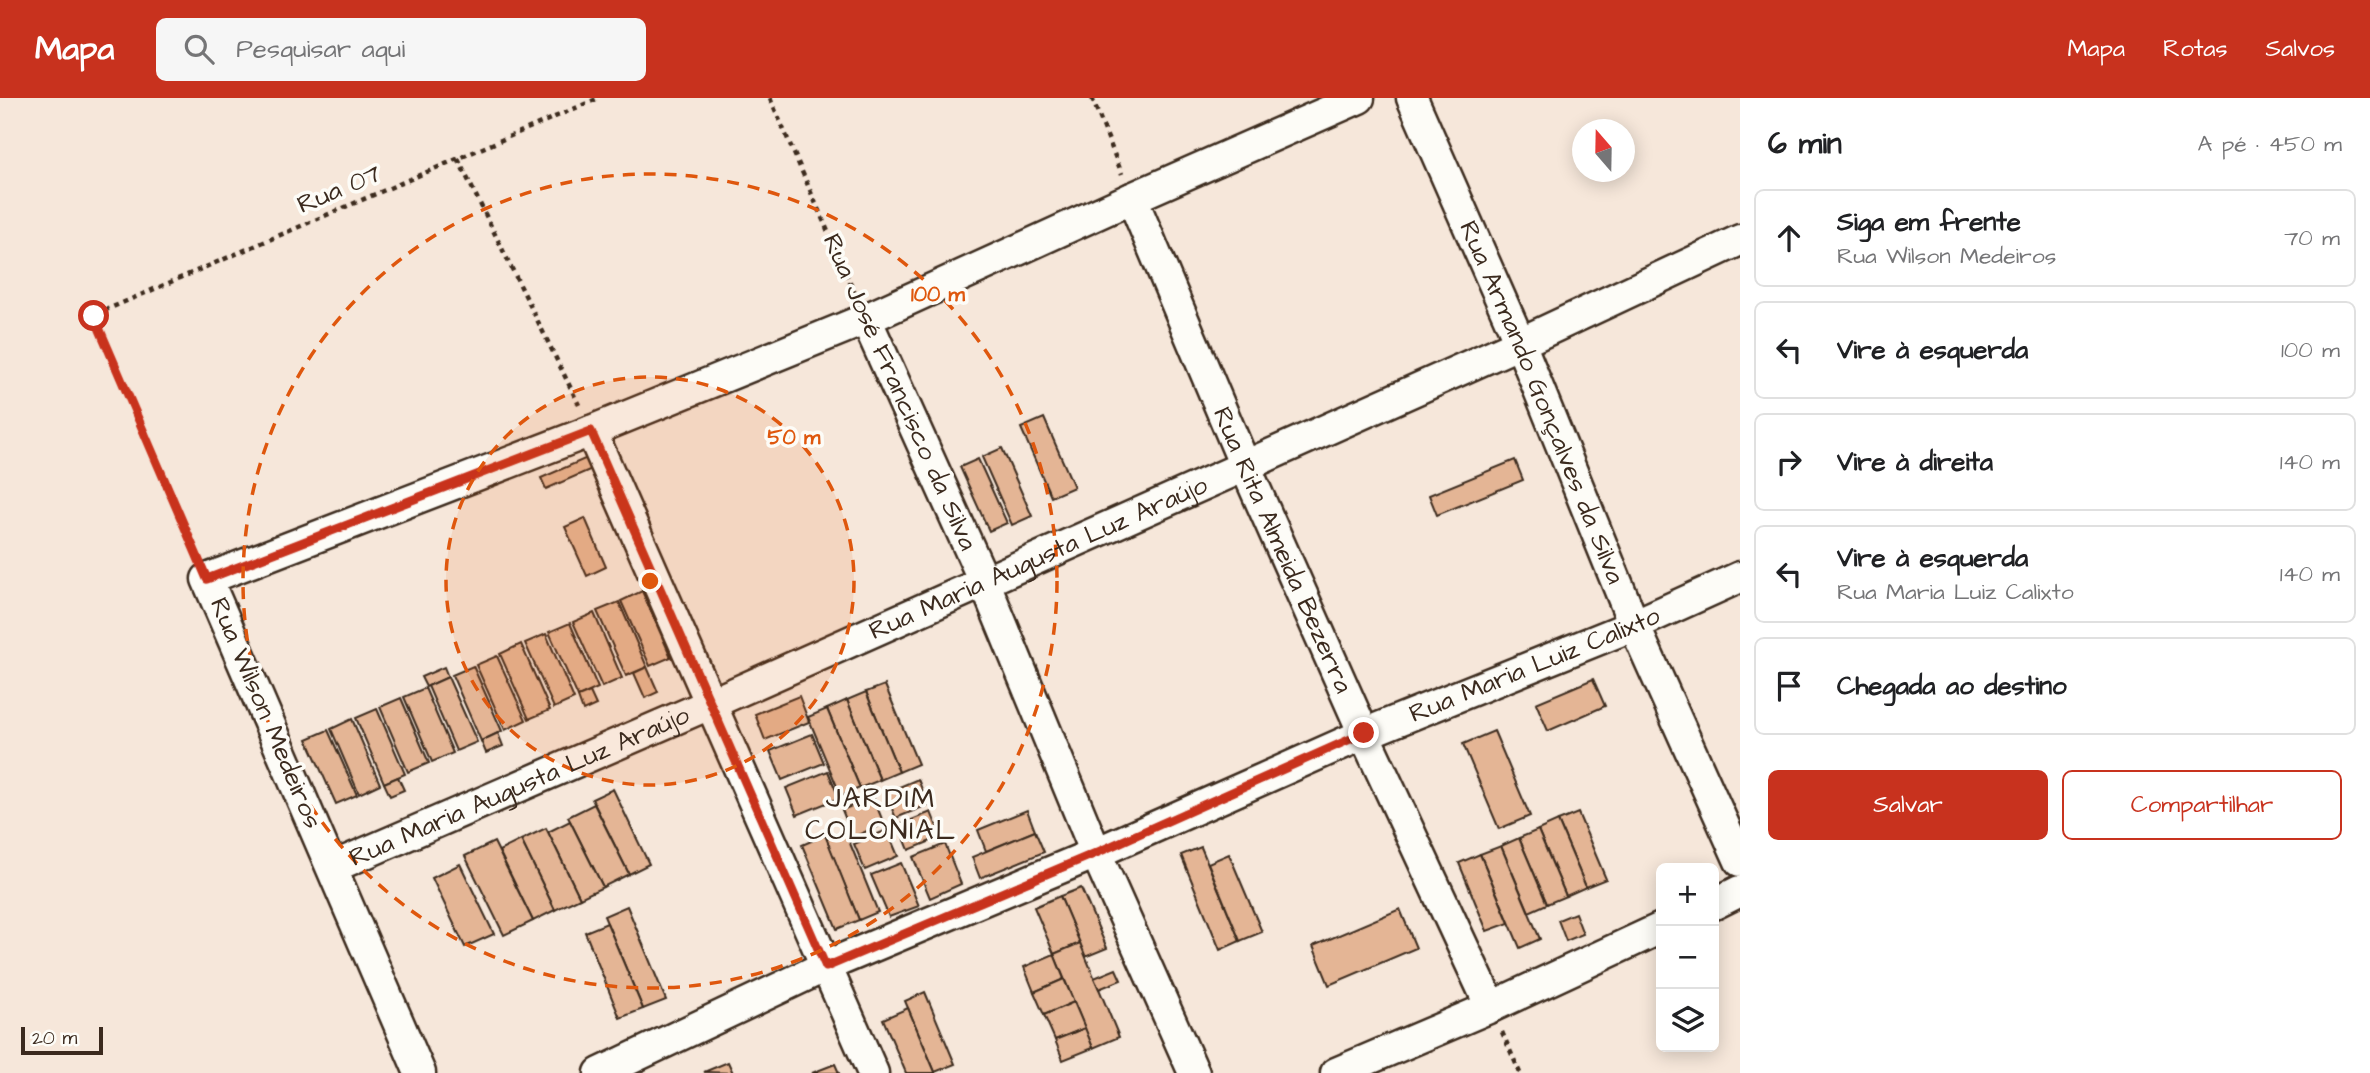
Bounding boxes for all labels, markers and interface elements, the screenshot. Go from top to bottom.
search box [156,18,646,81]
text: Mapa [35,26,114,72]
icon: search [180,30,218,68]
text: Pesquisar aqui [236,31,405,67]
text: Mapa [2067,32,2125,66]
text: Rotas [2163,32,2228,66]
text: Salvos [2266,32,2335,66]
north arrow [1572,119,1635,182]
text: 6 min [1768,123,1842,165]
text: A pé · 450 m [2198,128,2342,160]
street label: Rua 07 [292,155,386,223]
text: Siga em frente [1837,204,2021,240]
street label: Rua Armando Gonçalves da Silva [1450,215,1634,589]
icon: ahead [1770,219,1808,257]
text: 70 m [2284,222,2340,254]
street label: Rua José Francisco da Silva [814,228,986,556]
text: Rua Wilson Medeiros [1837,240,2056,272]
text: 100 m [911,280,966,309]
route start [78,300,109,331]
icon: left [1770,331,1808,369]
text: Vire à esquerda [1837,332,2028,368]
text: 100 m [2281,334,2340,366]
street label: Rua Rita Almeida Bezerra [1204,401,1362,699]
text: 50 m [768,423,821,452]
icon: right [1770,443,1808,481]
text: Vire à direita [1837,444,1993,480]
text: 140 m [2280,446,2340,478]
street label: Rua Maria Augusta Luz Araújo [863,467,1214,649]
text: Vire à esquerda [1837,540,2028,576]
icon: left [1770,555,1808,593]
text: 140 m [2280,558,2340,590]
centre of rings [638,569,662,593]
text: Rua Maria Luiz Calixto [1837,576,2074,608]
street label: Rua Wilson Medeiros [201,592,331,834]
street label: Rua Maria Luiz Calixto [1404,597,1666,732]
icon: arrive [1770,667,1808,705]
text: Chegada ao destino [1837,668,2067,704]
street label: Rua Maria Augusta Luz Araújo [344,697,695,876]
route end [1348,717,1379,748]
button: Salvar [1768,770,2048,840]
button: Compartilhar [2062,770,2342,840]
district label: JARDIM COLONIAL [805,779,957,850]
map controls [1656,863,1719,1052]
button: + [1656,863,1719,926]
button: − [1656,926,1719,989]
button: layers [1656,989,1719,1052]
scale bar [21,1024,103,1056]
text: 20 m [32,1025,77,1052]

